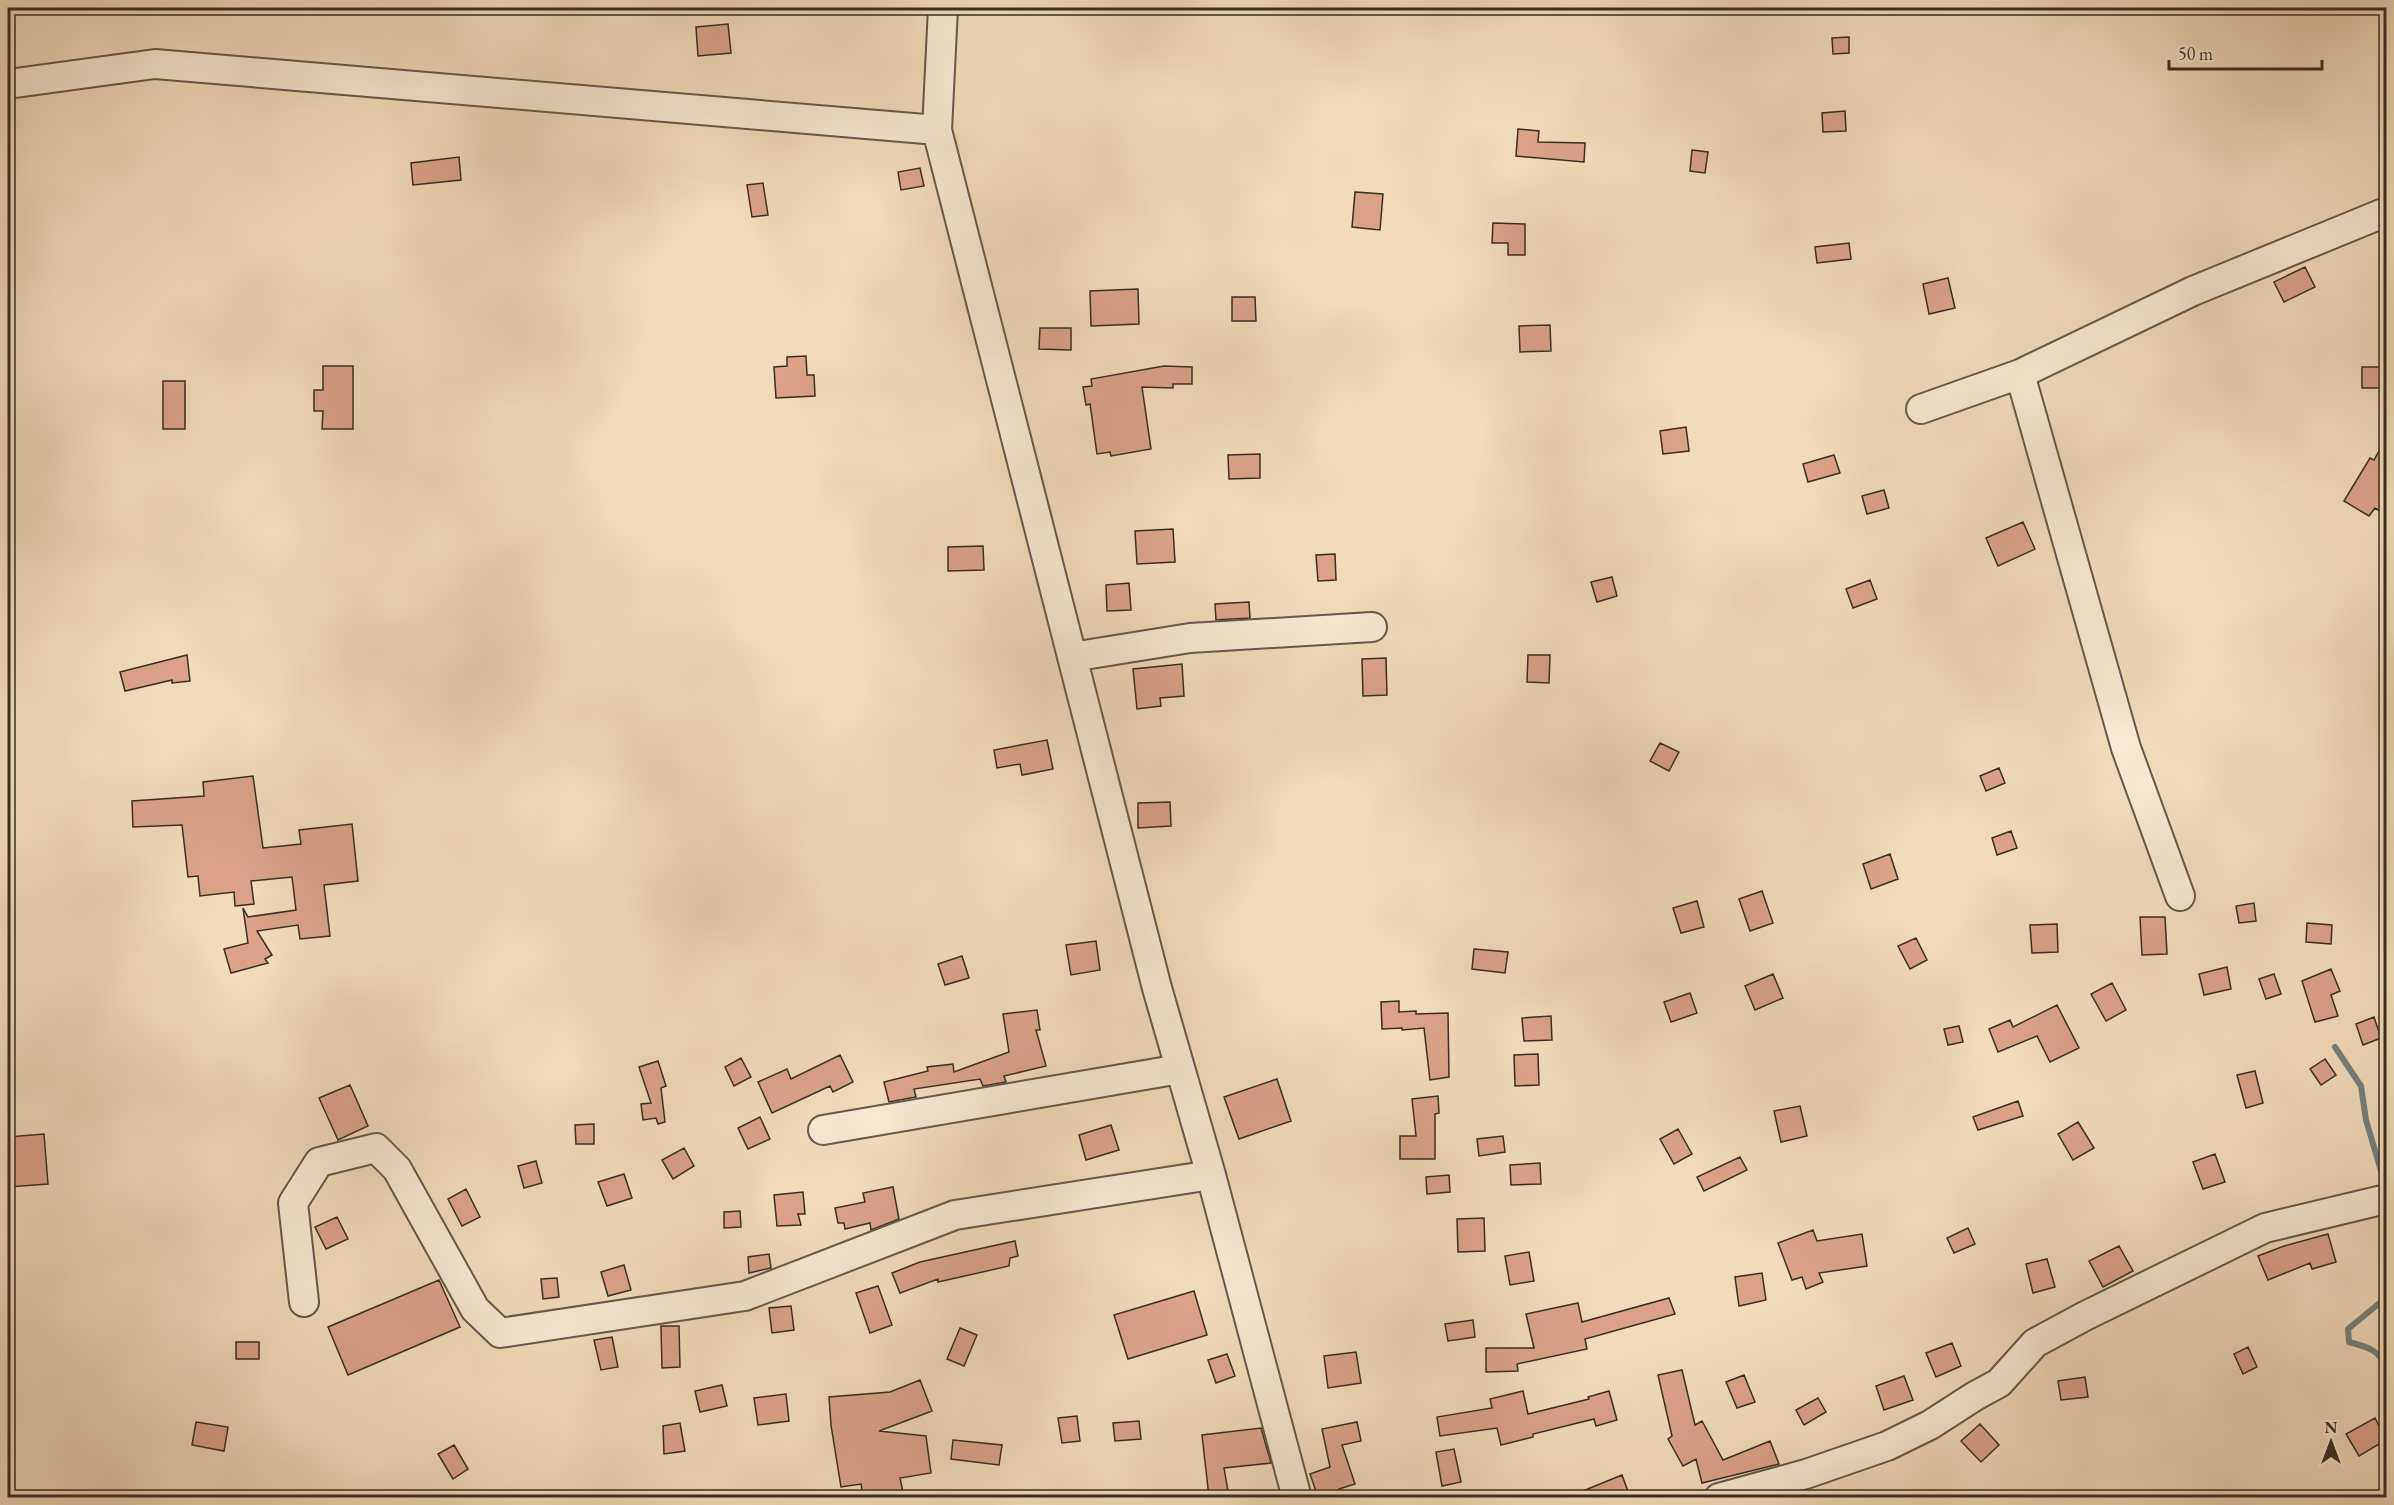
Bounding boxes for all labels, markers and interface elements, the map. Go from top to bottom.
scale bar [2169,33,2322,71]
text: 50 m [2178,42,2213,65]
north arrow [2301,1412,2361,1472]
text: N [2325,1417,2338,1438]

